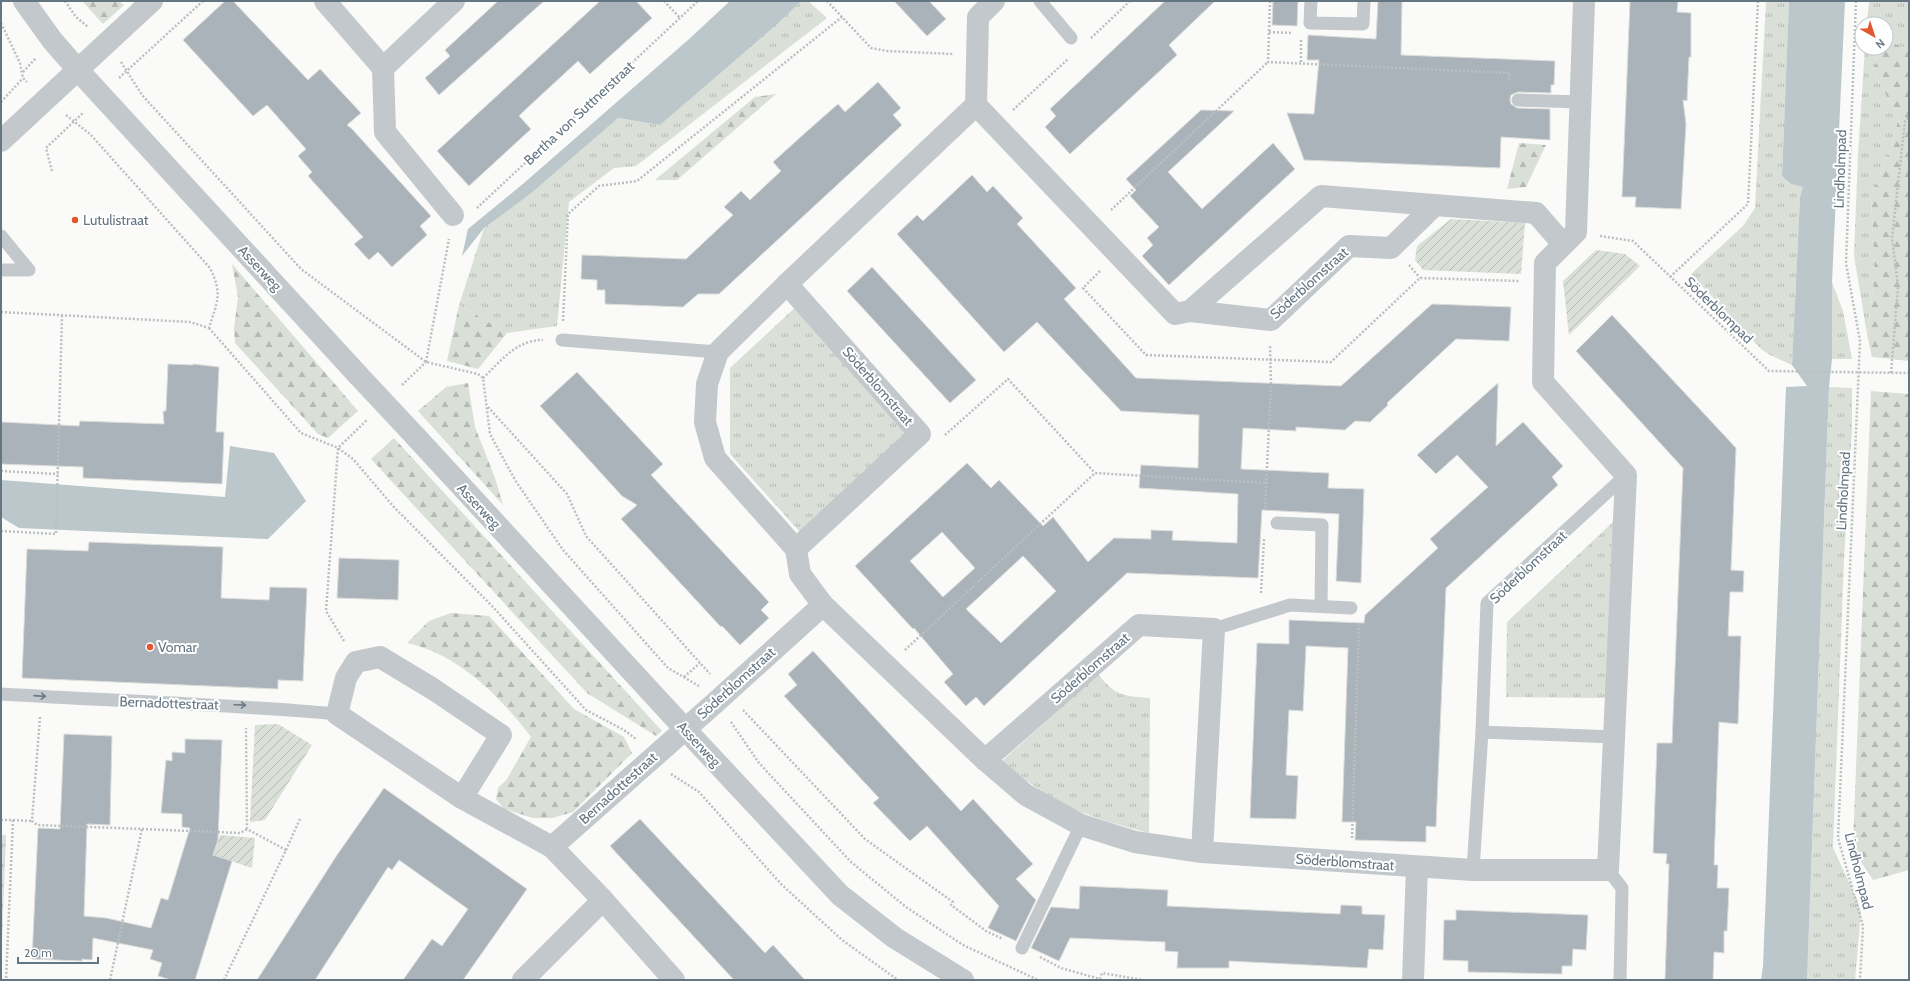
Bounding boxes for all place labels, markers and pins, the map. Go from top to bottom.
place label: Lutulistraat [83,211,149,229]
marker: Lutulistraat [70,215,80,225]
place label: Vomar [158,638,197,656]
marker: Vomar [145,642,155,652]

